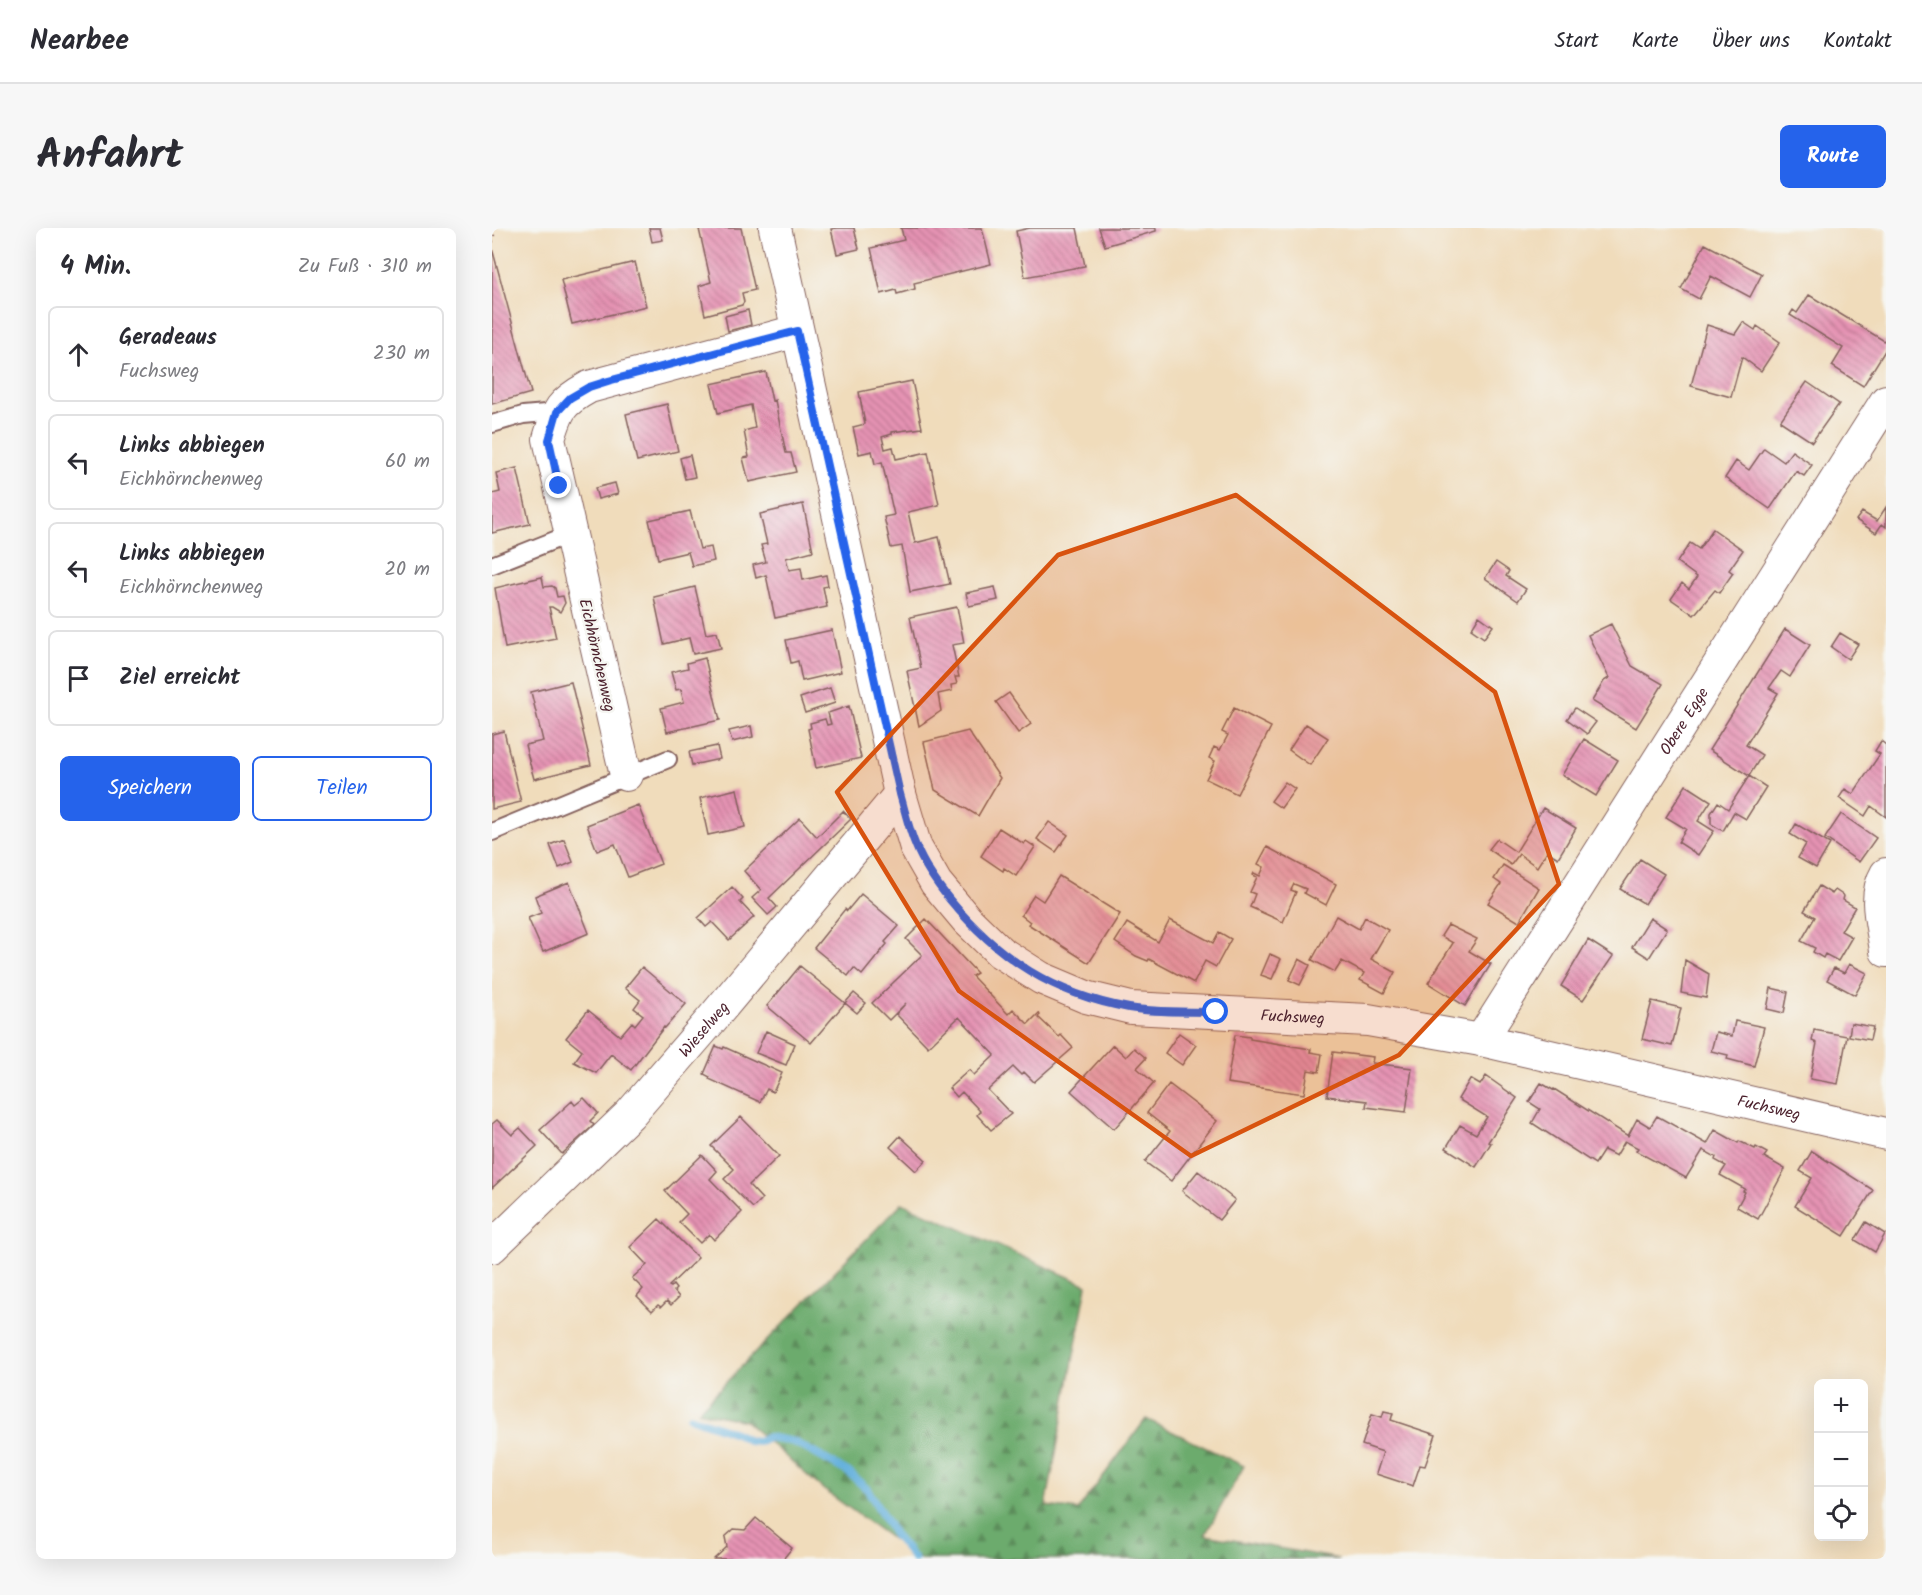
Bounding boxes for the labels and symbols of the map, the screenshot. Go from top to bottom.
route end [545,472,571,498]
street label: Eichhörnchenweg [571,596,622,714]
street label: Obere Egge [1654,683,1716,760]
street label: Wieselweg [673,996,736,1063]
route start [1202,998,1228,1024]
street label: Fuchsweg [1260,1004,1325,1032]
street label: Fuchsweg [1735,1089,1803,1128]

